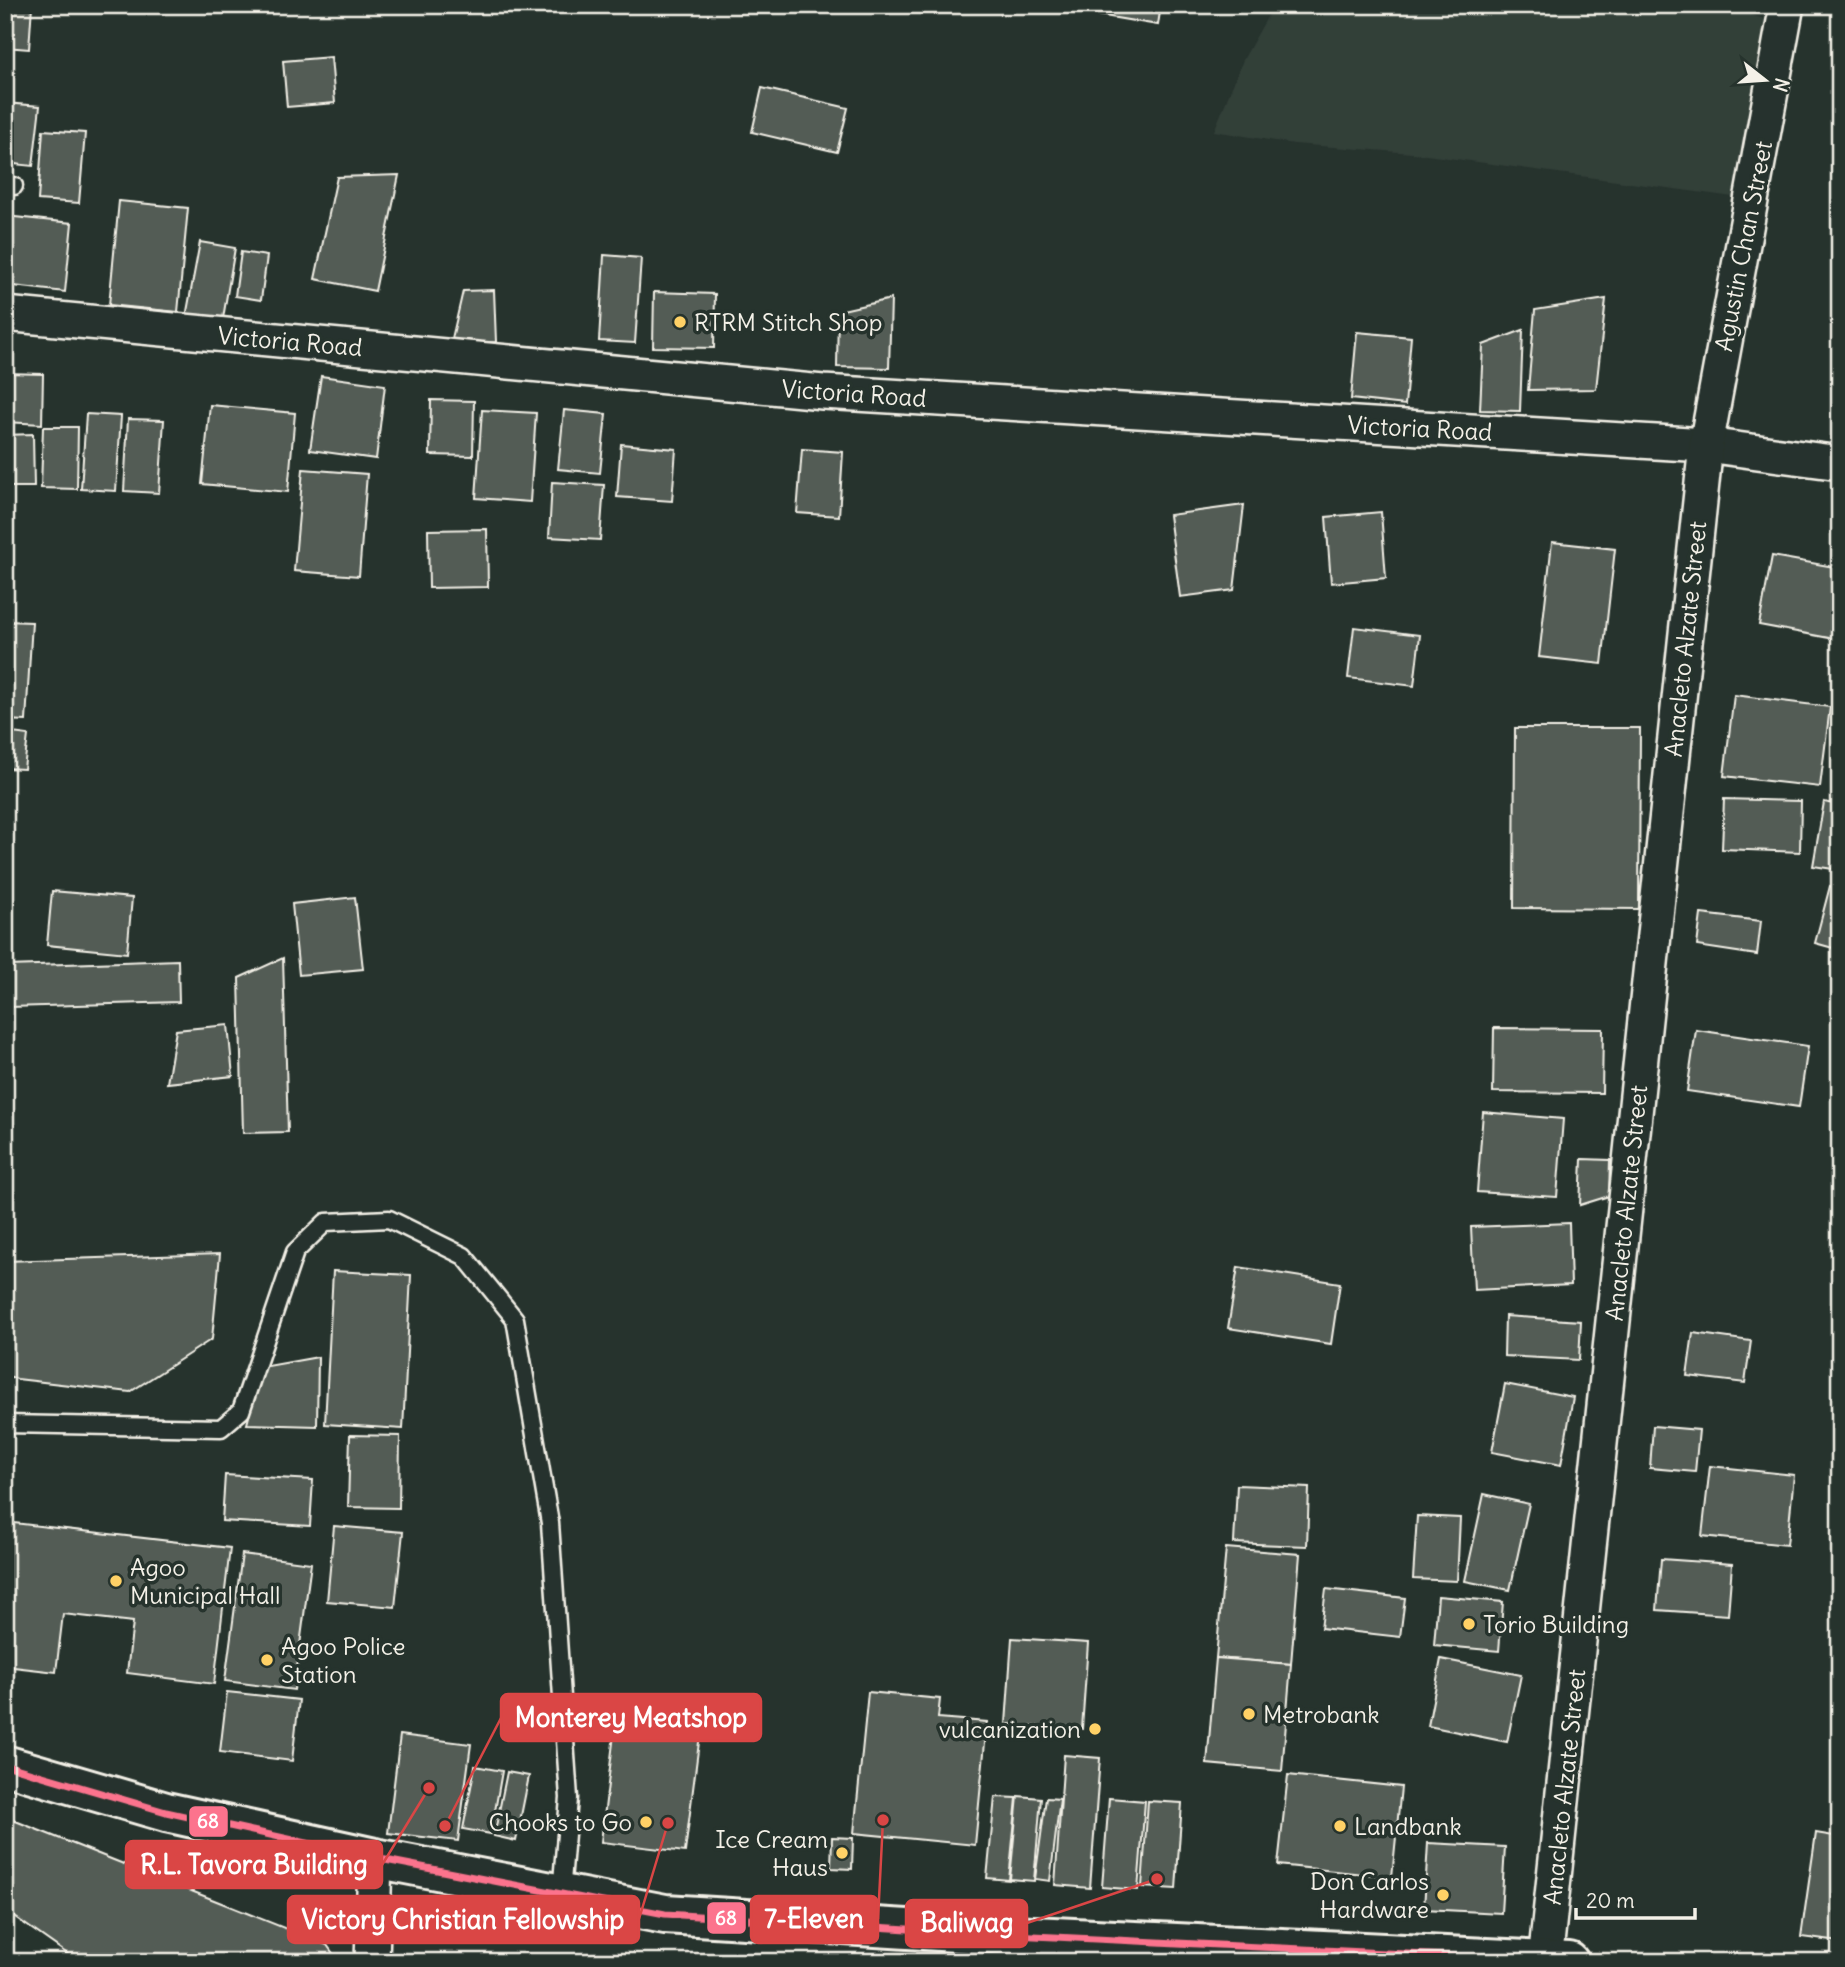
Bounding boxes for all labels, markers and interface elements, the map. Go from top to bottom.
north arrow [1730,46,1800,116]
text: N [1768,75,1795,95]
street label: Agustin Chan Street [1708,138,1778,354]
place label: RTRM Stitch Shop [694,307,882,337]
marker: RTRM Stitch Shop [672,314,688,330]
street label: Victoria Road [216,320,364,362]
street label: Victoria Road [781,373,927,413]
street label: Victoria Road [1347,409,1493,447]
street label: Anacleto Alzate Street [1658,520,1712,758]
street label: Anacleto Alzate Street [1599,1084,1653,1322]
place label: Agoo Municipal Hall [130,1552,280,1610]
marker: Agoo Municipal Hall [108,1573,124,1589]
place label: Torio Building [1483,1609,1629,1639]
marker: Torio Building [1461,1616,1477,1632]
place label: Agoo Police Station [281,1631,405,1689]
marker: Agoo Police Station [259,1652,275,1668]
street label: Anacleto Alzate Street [1537,1668,1591,1906]
callout: Monterey Meatshop [501,1694,761,1741]
place label: Metrobank [1263,1699,1379,1729]
text: Monterey Meatshop [515,1701,747,1734]
marker: Metrobank [1241,1706,1257,1722]
place label: vulcanization [939,1714,1081,1744]
marker: vulcanization [1087,1721,1103,1737]
line badge: 68 [188,1805,229,1838]
place label: Chooks to Go [488,1807,632,1837]
text: 68 [197,1809,219,1833]
place label: Landbank [1354,1811,1462,1841]
marker: Chooks to Go [638,1814,654,1830]
marker: Landbank [1332,1818,1348,1834]
place label: Ice Cream Haus [715,1824,828,1882]
callout: R.L. Tavora Building [126,1841,382,1888]
marker: Ice Cream Haus [834,1845,850,1861]
text: R.L. Tavora Building [140,1848,368,1881]
place label: Don Carlos Hardware [1310,1866,1429,1924]
scale bar [1576,1876,1694,1920]
marker: Don Carlos Hardware [1435,1887,1451,1903]
text: 20 m [1586,1887,1635,1914]
callout: Victory Christian Fellowship [288,1896,639,1943]
callout: 7-Eleven [751,1896,878,1943]
callout: Baliwag [906,1900,1027,1947]
line badge: 68 [706,1901,747,1935]
text: 7-Eleven [764,1902,864,1935]
text: Victory Christian Fellowship [302,1903,625,1936]
text: 68 [715,1906,737,1930]
text: Baliwag [920,1906,1014,1939]

